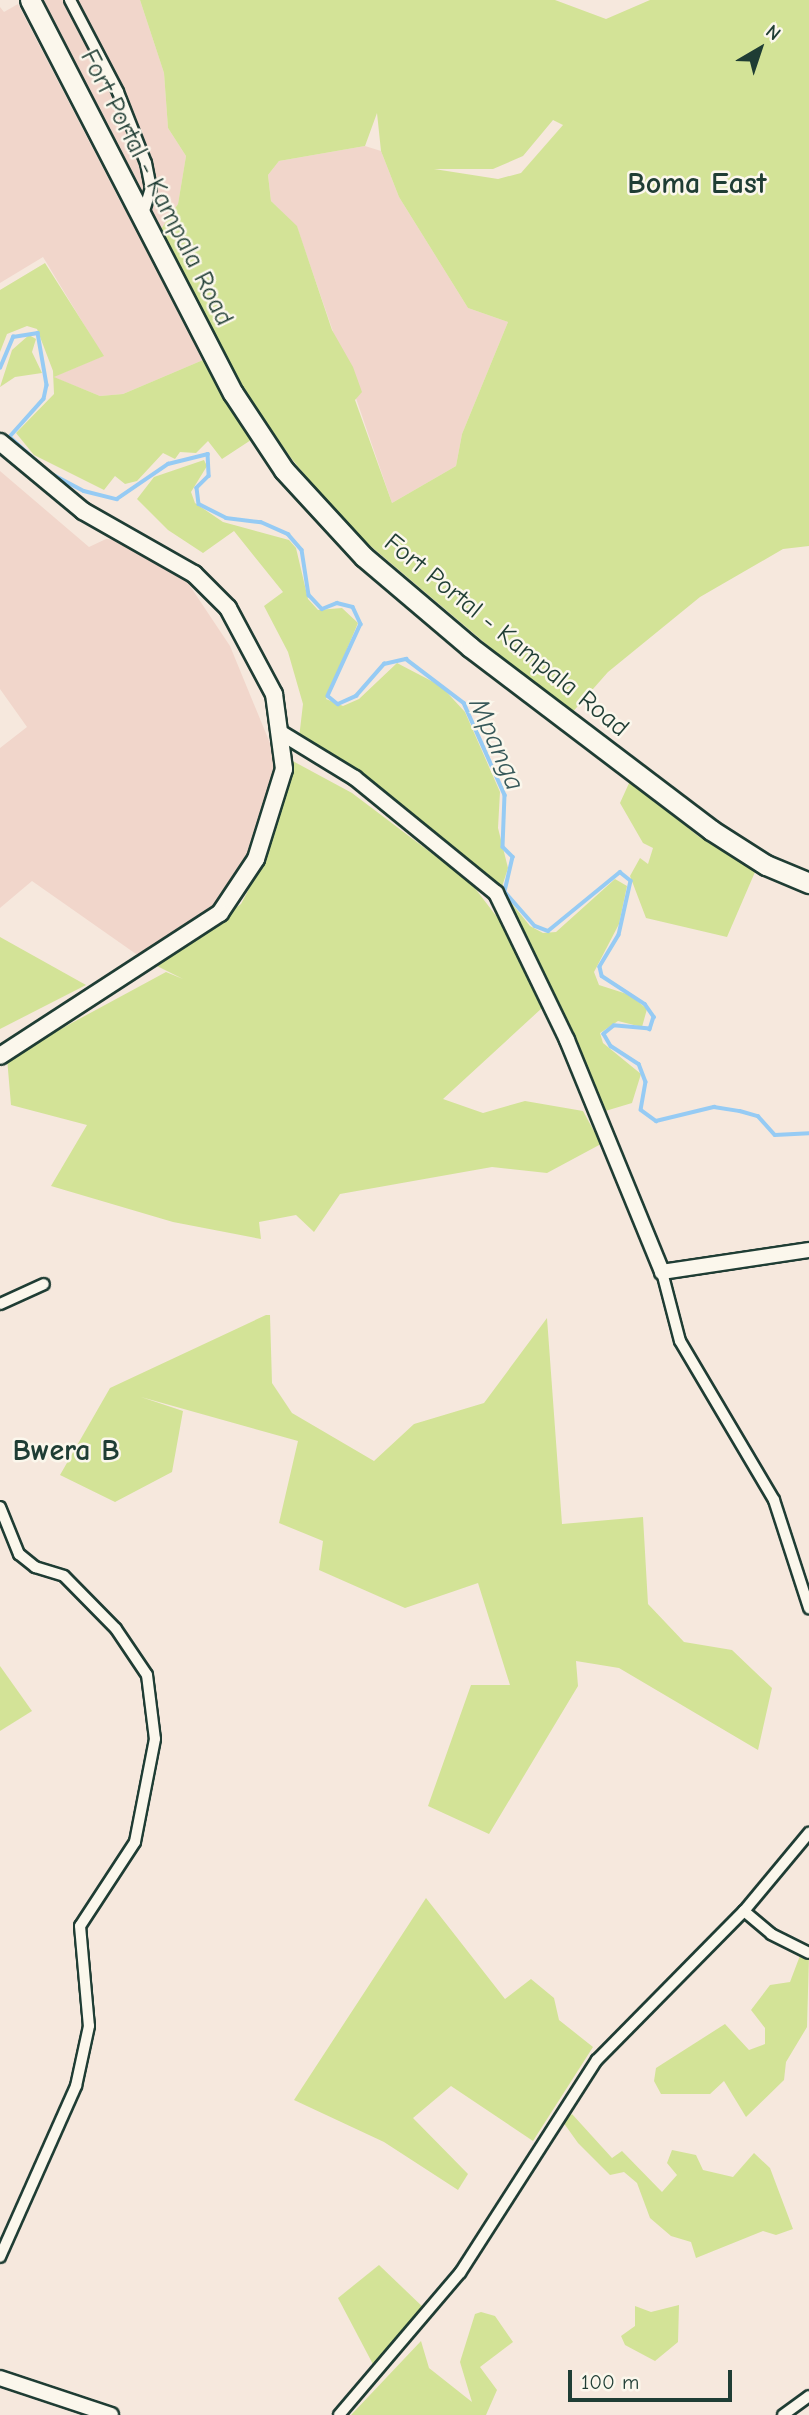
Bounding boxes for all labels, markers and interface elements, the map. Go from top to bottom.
north arrow [725,14,795,84]
text: N [761,20,785,45]
street label: Fort Portal - Kampala Road [73,45,239,331]
district label: Boma East [627,166,767,202]
street label: Fort Portal - Kampala Road [377,528,635,744]
water label: Mpanga [462,693,532,795]
district label: Bwera B [12,1433,120,1469]
scale bar [571,2356,736,2400]
text: 100 m [581,2370,639,2394]

